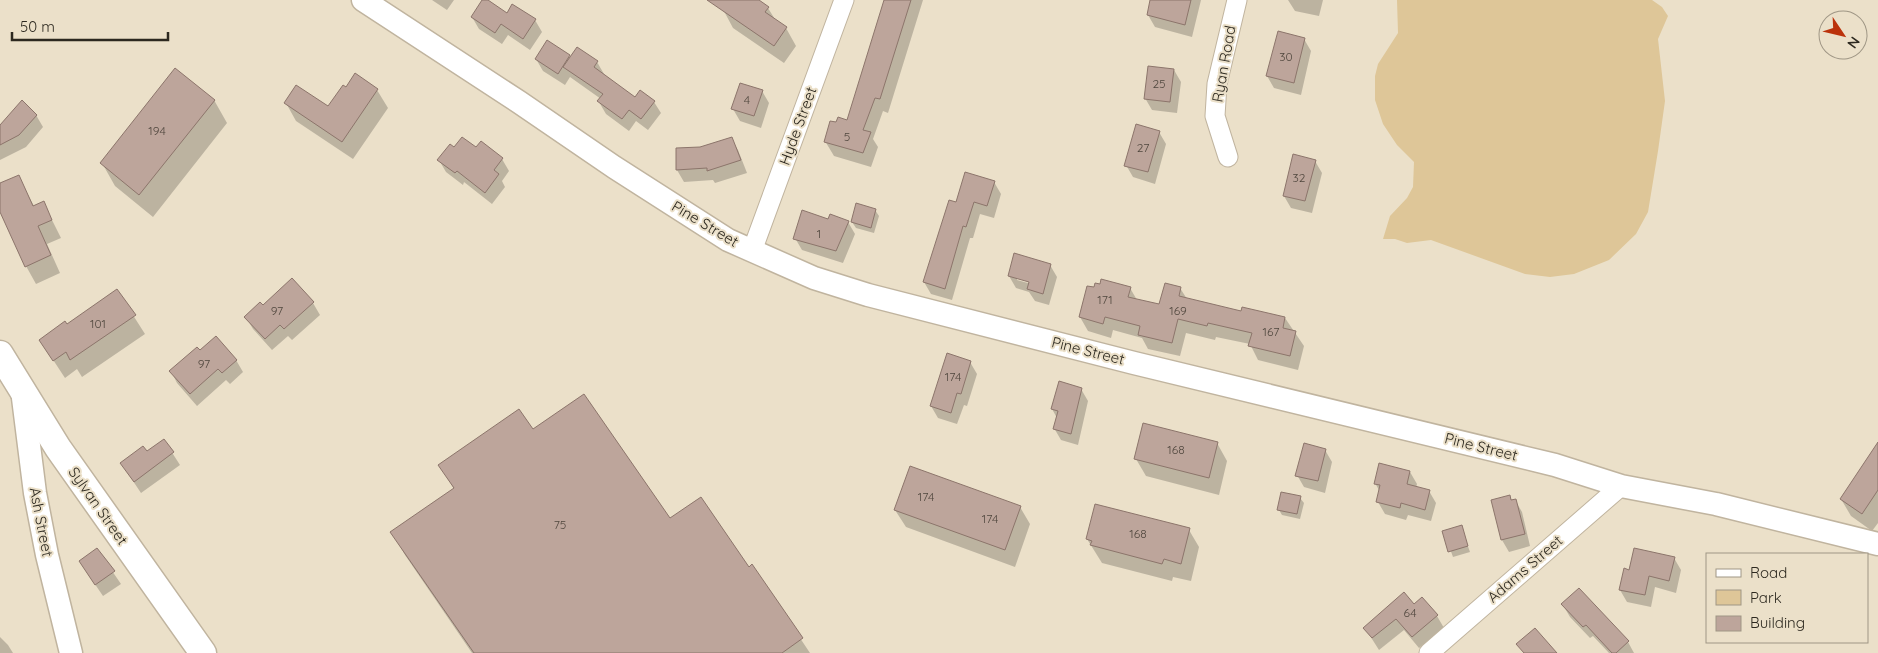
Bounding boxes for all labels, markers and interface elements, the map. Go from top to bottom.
scale bar [12,10,169,42]
north arrow [1818,10,1868,60]
text: 50 m [20,17,55,36]
street label: Ryan Road [1207,24,1240,104]
text: N [1843,33,1864,52]
house number: 30 [1279,49,1293,64]
house number: 25 [1152,76,1166,91]
street label: Hyde Street [775,84,820,168]
house number: 4 [744,92,750,107]
house number: 194 [148,123,166,138]
house number: 5 [844,129,850,144]
house number: 27 [1137,140,1149,155]
house number: 32 [1293,170,1306,185]
street label: Pine Street [668,196,742,251]
house number: 1 [817,226,821,241]
house number: 171 [1097,292,1113,307]
house number: 97 [271,303,283,318]
house number: 169 [1169,303,1187,318]
house number: 101 [90,316,106,331]
house number: 167 [1262,324,1280,339]
street label: Pine Street [1050,332,1127,369]
house number: 97 [198,356,210,371]
house number: 174 [945,369,961,384]
street label: Pine Street [1443,428,1520,465]
house number: 168 [1167,442,1185,457]
street label: Sylvan Street [65,463,132,548]
street label: Ash Street [25,486,58,558]
house number: 174 [918,489,934,504]
house number: 174 [982,511,998,526]
house number: 75 [554,517,566,532]
house number: 168 [1129,526,1147,541]
street label: Adams Street [1483,531,1566,607]
legend [1706,553,1868,643]
text: Road [1750,563,1787,582]
text: Park [1750,588,1782,607]
house number: 64 [1404,605,1416,620]
text: Building [1750,613,1805,632]

